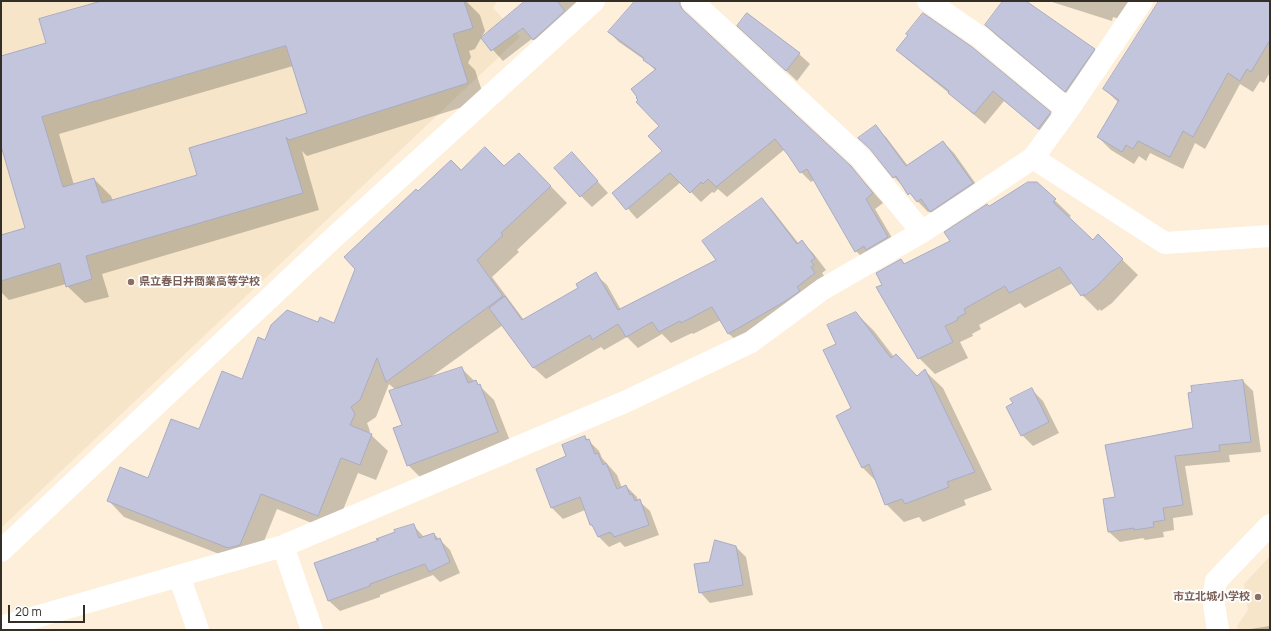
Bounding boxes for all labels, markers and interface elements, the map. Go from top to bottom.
place label: 県立春日井商業高等学校 [139,275,260,289]
marker: 県立春日井商業高等学校 [126,277,136,287]
place label: 市立北城小学校 [1173,590,1250,604]
marker: 市立北城小学校 [1253,592,1263,602]
scale bar [10,597,87,623]
text: 20 m [15,603,42,620]

